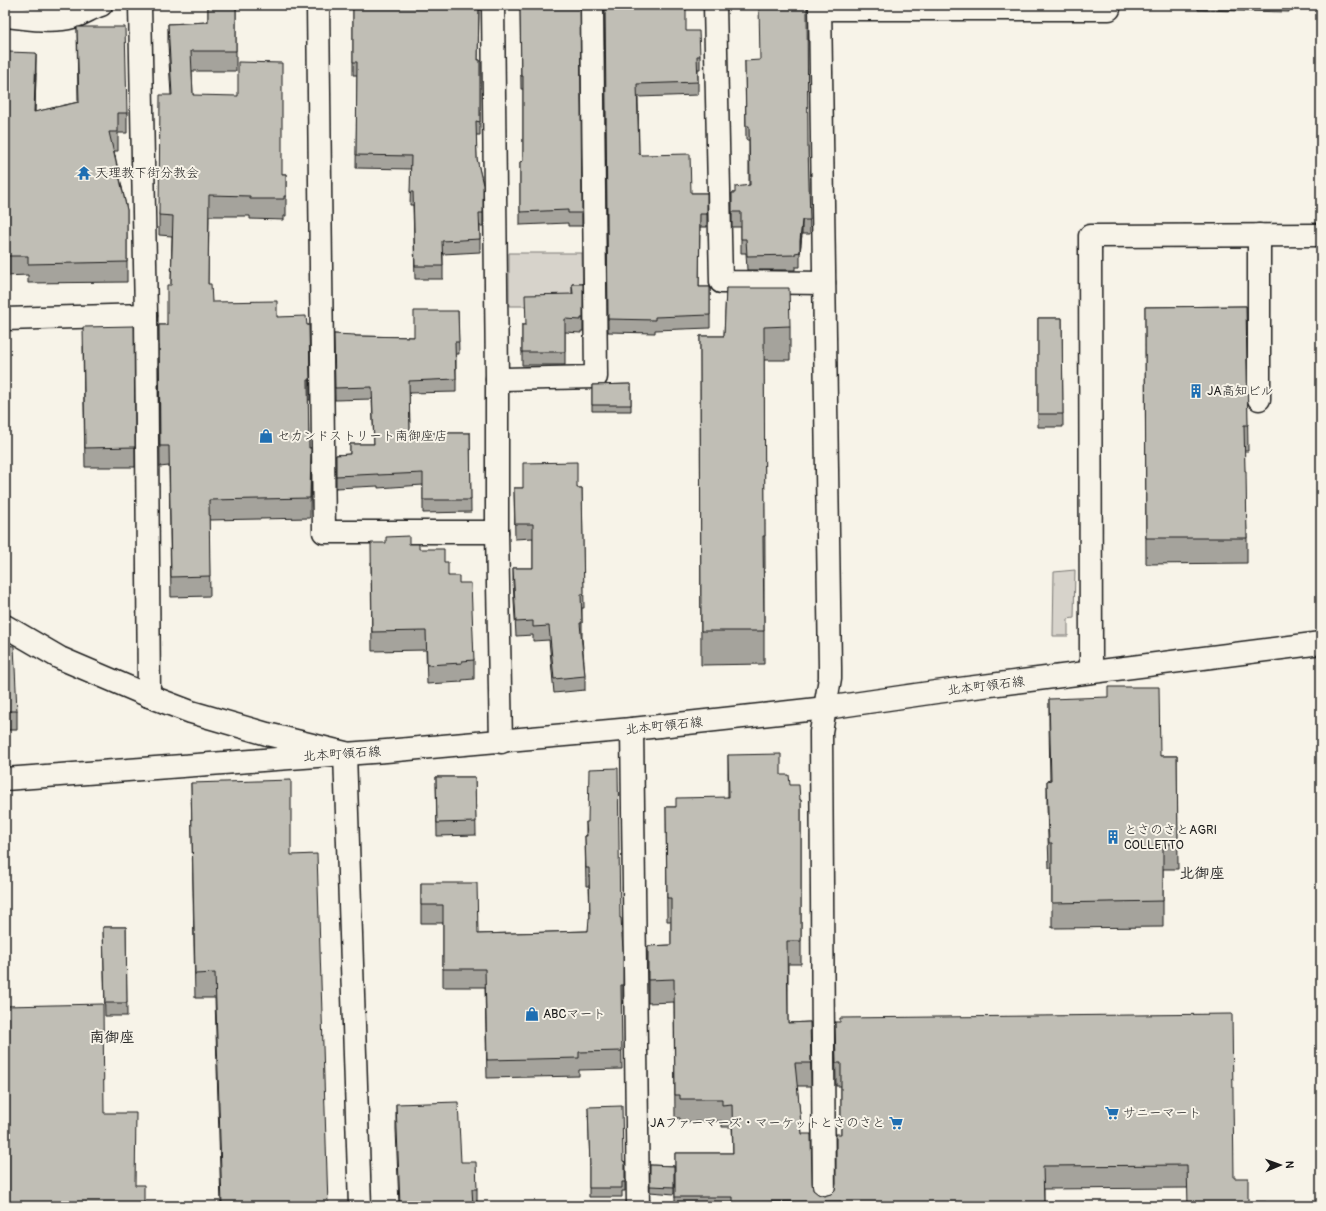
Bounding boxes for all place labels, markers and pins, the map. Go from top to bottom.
temple icon: 天理教下街分教会 [76,165,92,181]
place label: 天理教下街分教会 [95,165,199,181]
building icon: JA高知ビル [1188,383,1204,399]
place label: JA高知ビル [1207,383,1273,399]
shop icon: セカンドストリート南御座店 [258,428,274,444]
place label: セカンドストリート南御座店 [277,428,447,444]
place label: とさのさとAGRI COLLETTO [1124,822,1217,853]
building icon: とさのさとAGRI COLLETTO [1105,829,1121,845]
shop icon: ABCマート [524,1006,540,1022]
place label: ABCマート [543,1006,605,1022]
supermarket icon: サニーマート [1104,1105,1120,1121]
place label: サニーマート [1123,1105,1201,1121]
place label: JAファーマーズ・マーケットとさのさと [650,1115,885,1131]
supermarket icon: JAファーマーズ・マーケットとさのさと [888,1115,904,1131]

